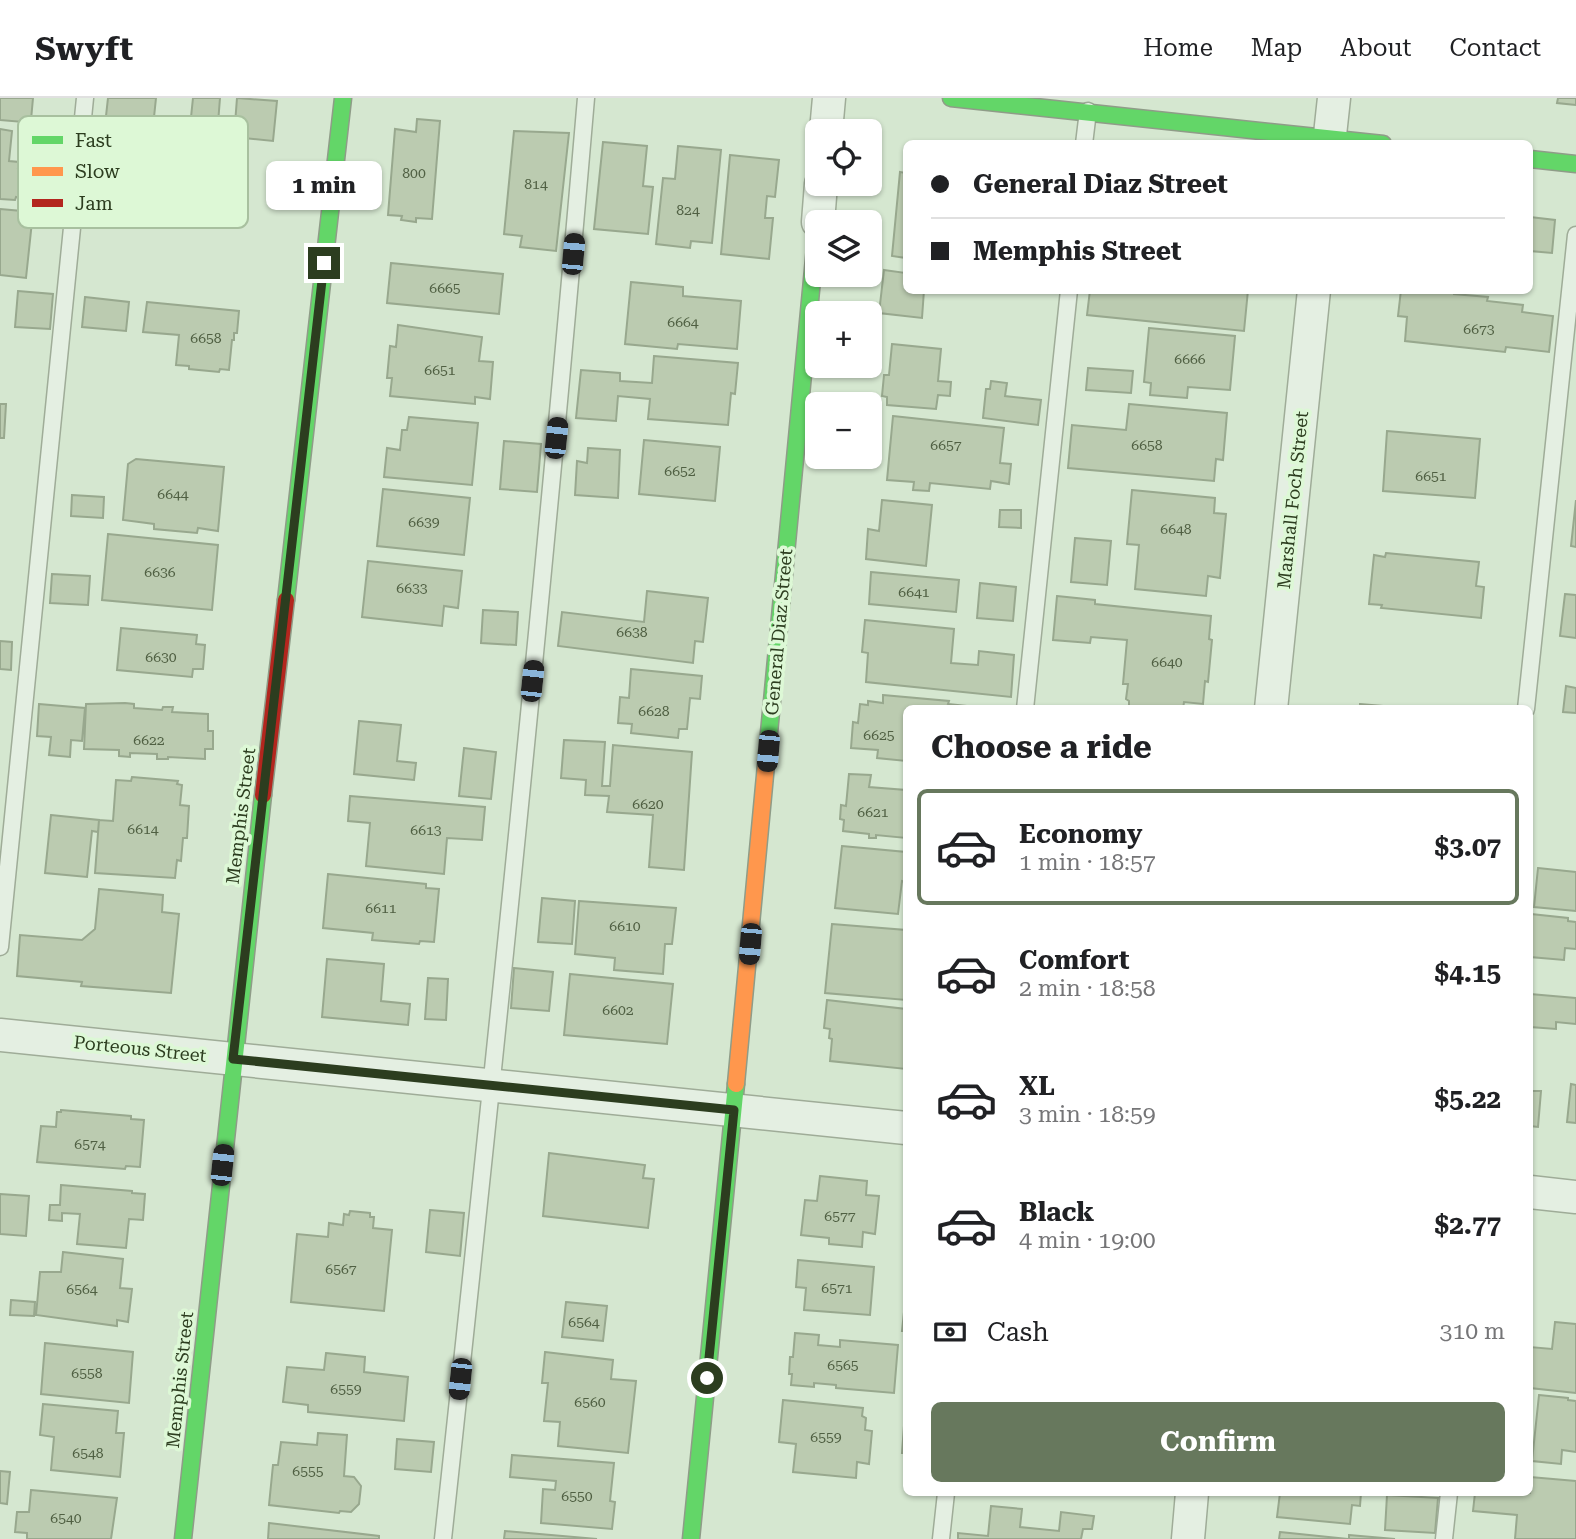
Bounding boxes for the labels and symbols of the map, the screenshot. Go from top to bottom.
legend [18,116,248,228]
text: Fast [75,129,112,152]
text: Slow [75,160,120,183]
callout: 1 min [266,162,382,211]
house number: 800 [402,165,426,181]
house number: 814 [524,176,548,192]
text: Jam [75,192,113,215]
house number: 824 [676,202,700,218]
car [561,232,586,276]
route end [308,247,340,279]
house number: 6665 [429,280,461,296]
house number: 6664 [667,314,699,330]
house number: 6673 [1463,321,1495,337]
house number: 6658 [190,330,222,346]
house number: 6666 [1174,351,1206,367]
house number: 6651 [424,362,456,378]
street label: Marshall Foch Street [1273,410,1312,590]
car [544,416,569,460]
house number: 6657 [930,437,962,453]
house number: 6658 [1131,437,1163,453]
house number: 6652 [664,463,696,479]
house number: 6651 [1415,468,1447,484]
house number: 6644 [157,486,189,502]
house number: 6639 [408,514,440,530]
house number: 6648 [1160,521,1192,537]
street label: General Diaz Street [761,548,796,716]
house number: 6636 [144,564,176,580]
house number: 6633 [396,580,428,596]
house number: 6641 [898,584,930,600]
house number: 6638 [616,624,648,640]
house number: 6630 [145,649,177,665]
house number: 6640 [1151,654,1183,670]
car [520,659,545,703]
house number: 6628 [638,703,670,719]
house number: 6625 [863,727,895,743]
car [756,729,781,773]
house number: 6622 [133,732,165,748]
street label: Memphis Street [222,746,259,885]
house number: 6620 [632,796,664,812]
house number: 6621 [857,804,889,820]
house number: 6614 [127,821,159,837]
house number: 6613 [410,822,442,838]
house number: 6611 [365,900,397,916]
house number: 6610 [609,918,641,934]
car [738,922,763,966]
house number: 6602 [602,1002,634,1018]
street label: Porteous Street [73,1031,208,1066]
house number: 6574 [74,1136,106,1152]
car [210,1143,235,1187]
house number: 6577 [824,1208,856,1224]
house number: 6567 [325,1261,357,1277]
house number: 6571 [821,1280,853,1296]
house number: 6564 [66,1281,98,1297]
street label: Memphis Street [162,1310,197,1449]
house number: 6564 [568,1314,600,1330]
car [448,1357,473,1401]
house number: 6565 [827,1357,859,1373]
route start [691,1362,723,1394]
house number: 6558 [71,1365,103,1381]
house number: 6559 [330,1381,362,1397]
house number: 6560 [574,1394,606,1410]
house number: 6559 [810,1429,842,1445]
house number: 6548 [72,1445,104,1461]
house number: 6555 [292,1463,324,1479]
house number: 6550 [561,1488,593,1504]
house number: 6540 [50,1510,82,1526]

